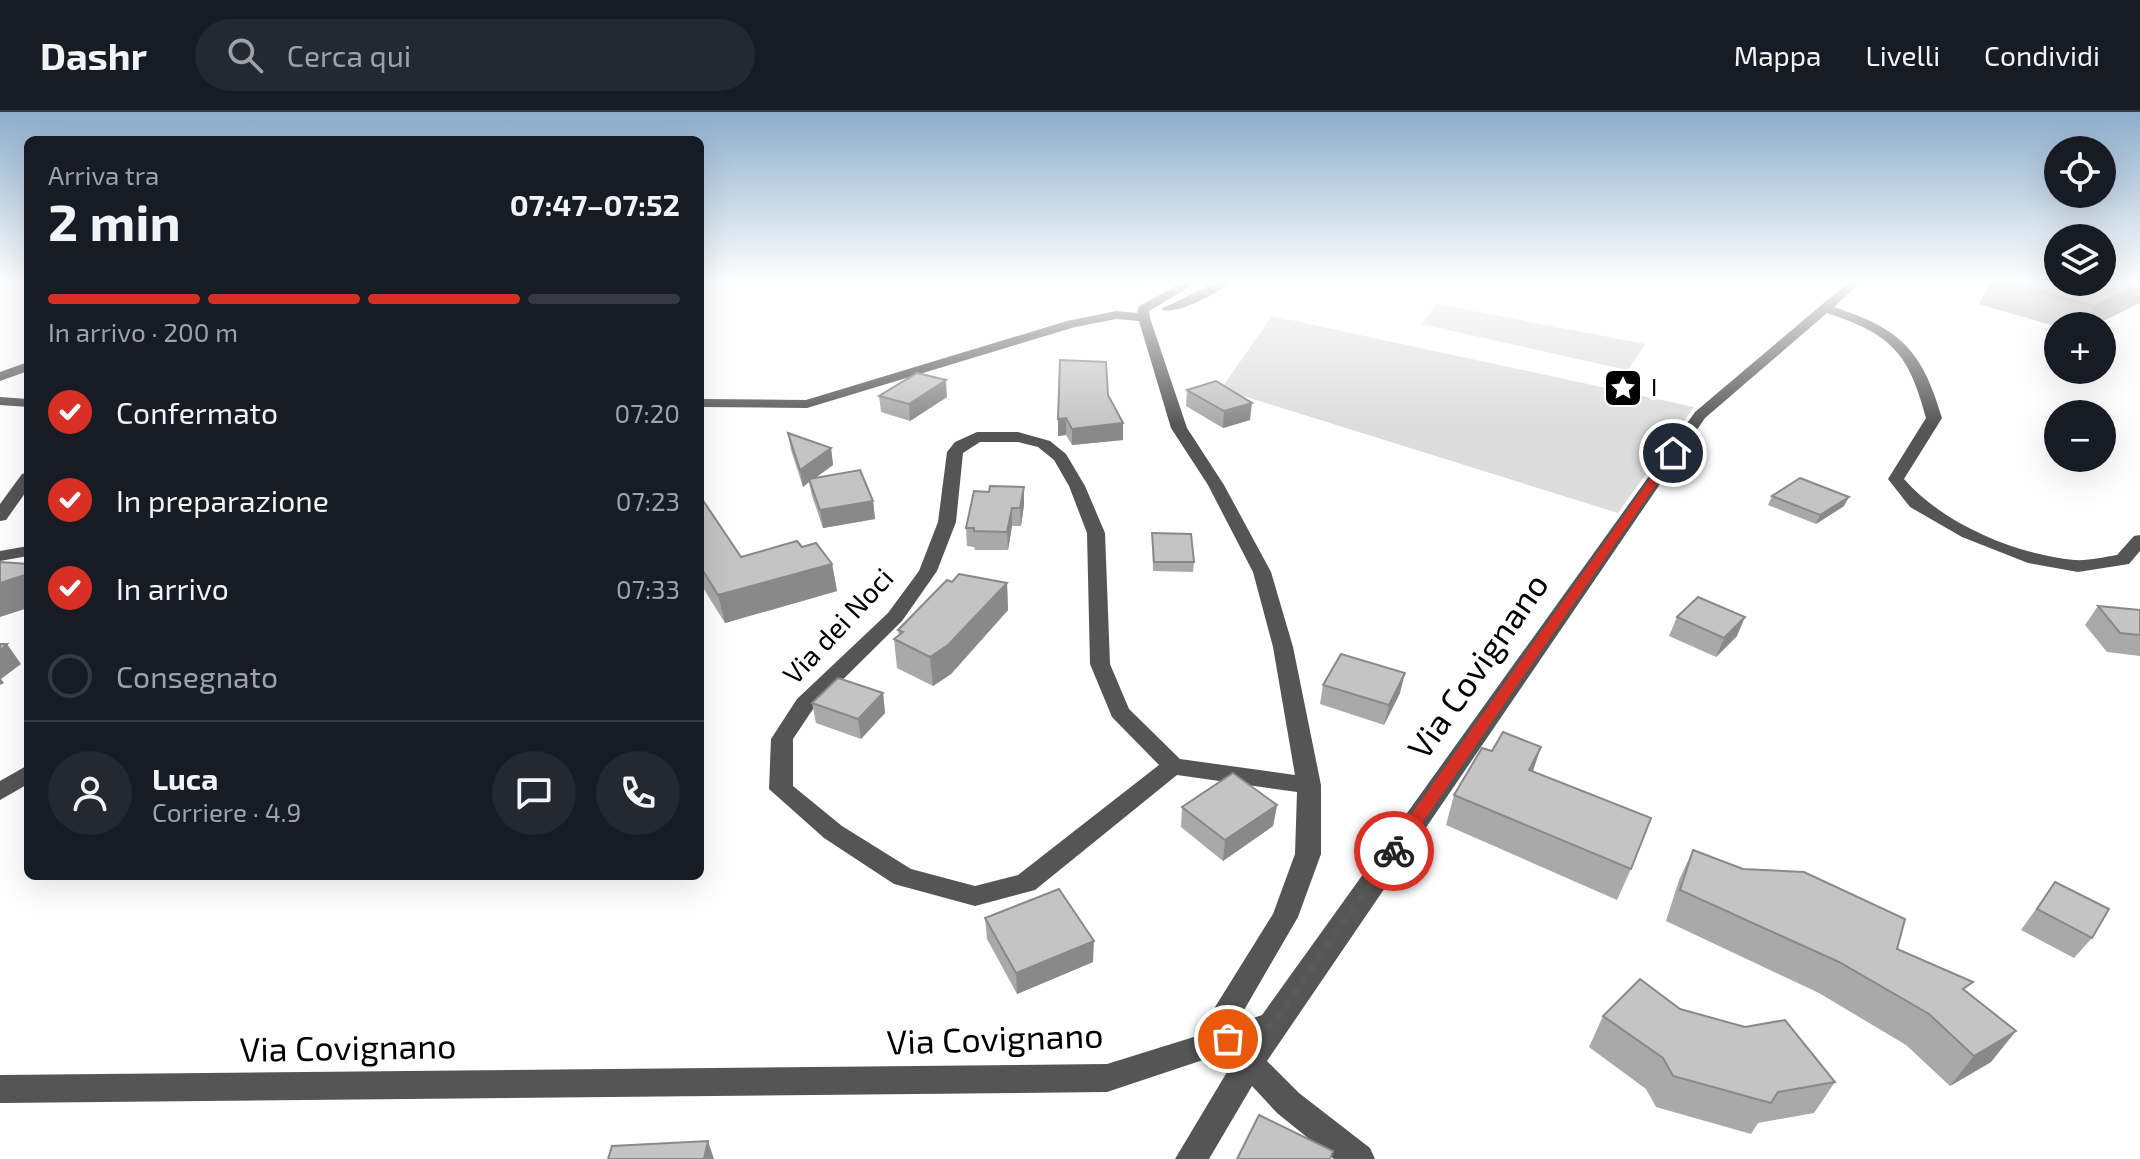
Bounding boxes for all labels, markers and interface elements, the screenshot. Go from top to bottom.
search box [195,19,755,91]
text: Dashr [40,32,147,78]
icon: search [223,33,267,77]
text: Cerca qui [287,37,411,73]
text: Mappa [1734,38,1821,72]
text: Livelli [1865,38,1940,72]
text: Condividi [1984,38,2100,72]
map controls [2044,136,2116,472]
button: locate [2044,136,2116,208]
text: Arriva tra [48,159,159,190]
text: 07:47–07:52 [510,186,680,222]
text: 2 min [48,189,181,251]
button: layers [2044,224,2116,296]
button: + [2044,312,2116,384]
text: In arrivo · 200 m [48,316,238,347]
place icon: I [1602,367,1644,409]
place label: I [1651,372,1657,401]
icon: check [48,390,92,434]
text: Confermato [116,394,278,430]
text: 07:20 [615,397,680,428]
button: − [2044,400,2116,472]
pin [1639,419,1707,487]
icon: home [1651,431,1695,475]
icon: check [48,478,92,522]
text: In preparazione [116,482,329,518]
text: 07:23 [616,485,680,516]
street label: Via dei Noci [775,560,900,690]
street label: Via Covignano [1398,565,1556,766]
icon: check [48,566,92,610]
text: In arrivo [116,570,229,606]
text: 07:33 [616,573,680,604]
text: Consegnato [116,658,278,694]
button: person [48,751,132,835]
button: chat [492,751,576,835]
button: phone [596,751,680,835]
text: Luca [152,760,218,796]
text: Corriere · 4.9 [152,796,301,827]
courier [1354,811,1434,891]
icon: bike [1372,829,1416,873]
pin [1194,1005,1262,1073]
street label: Via Covignano [886,1013,1104,1062]
icon: bag [1206,1017,1250,1061]
street label: Via Covignano [239,1024,457,1069]

